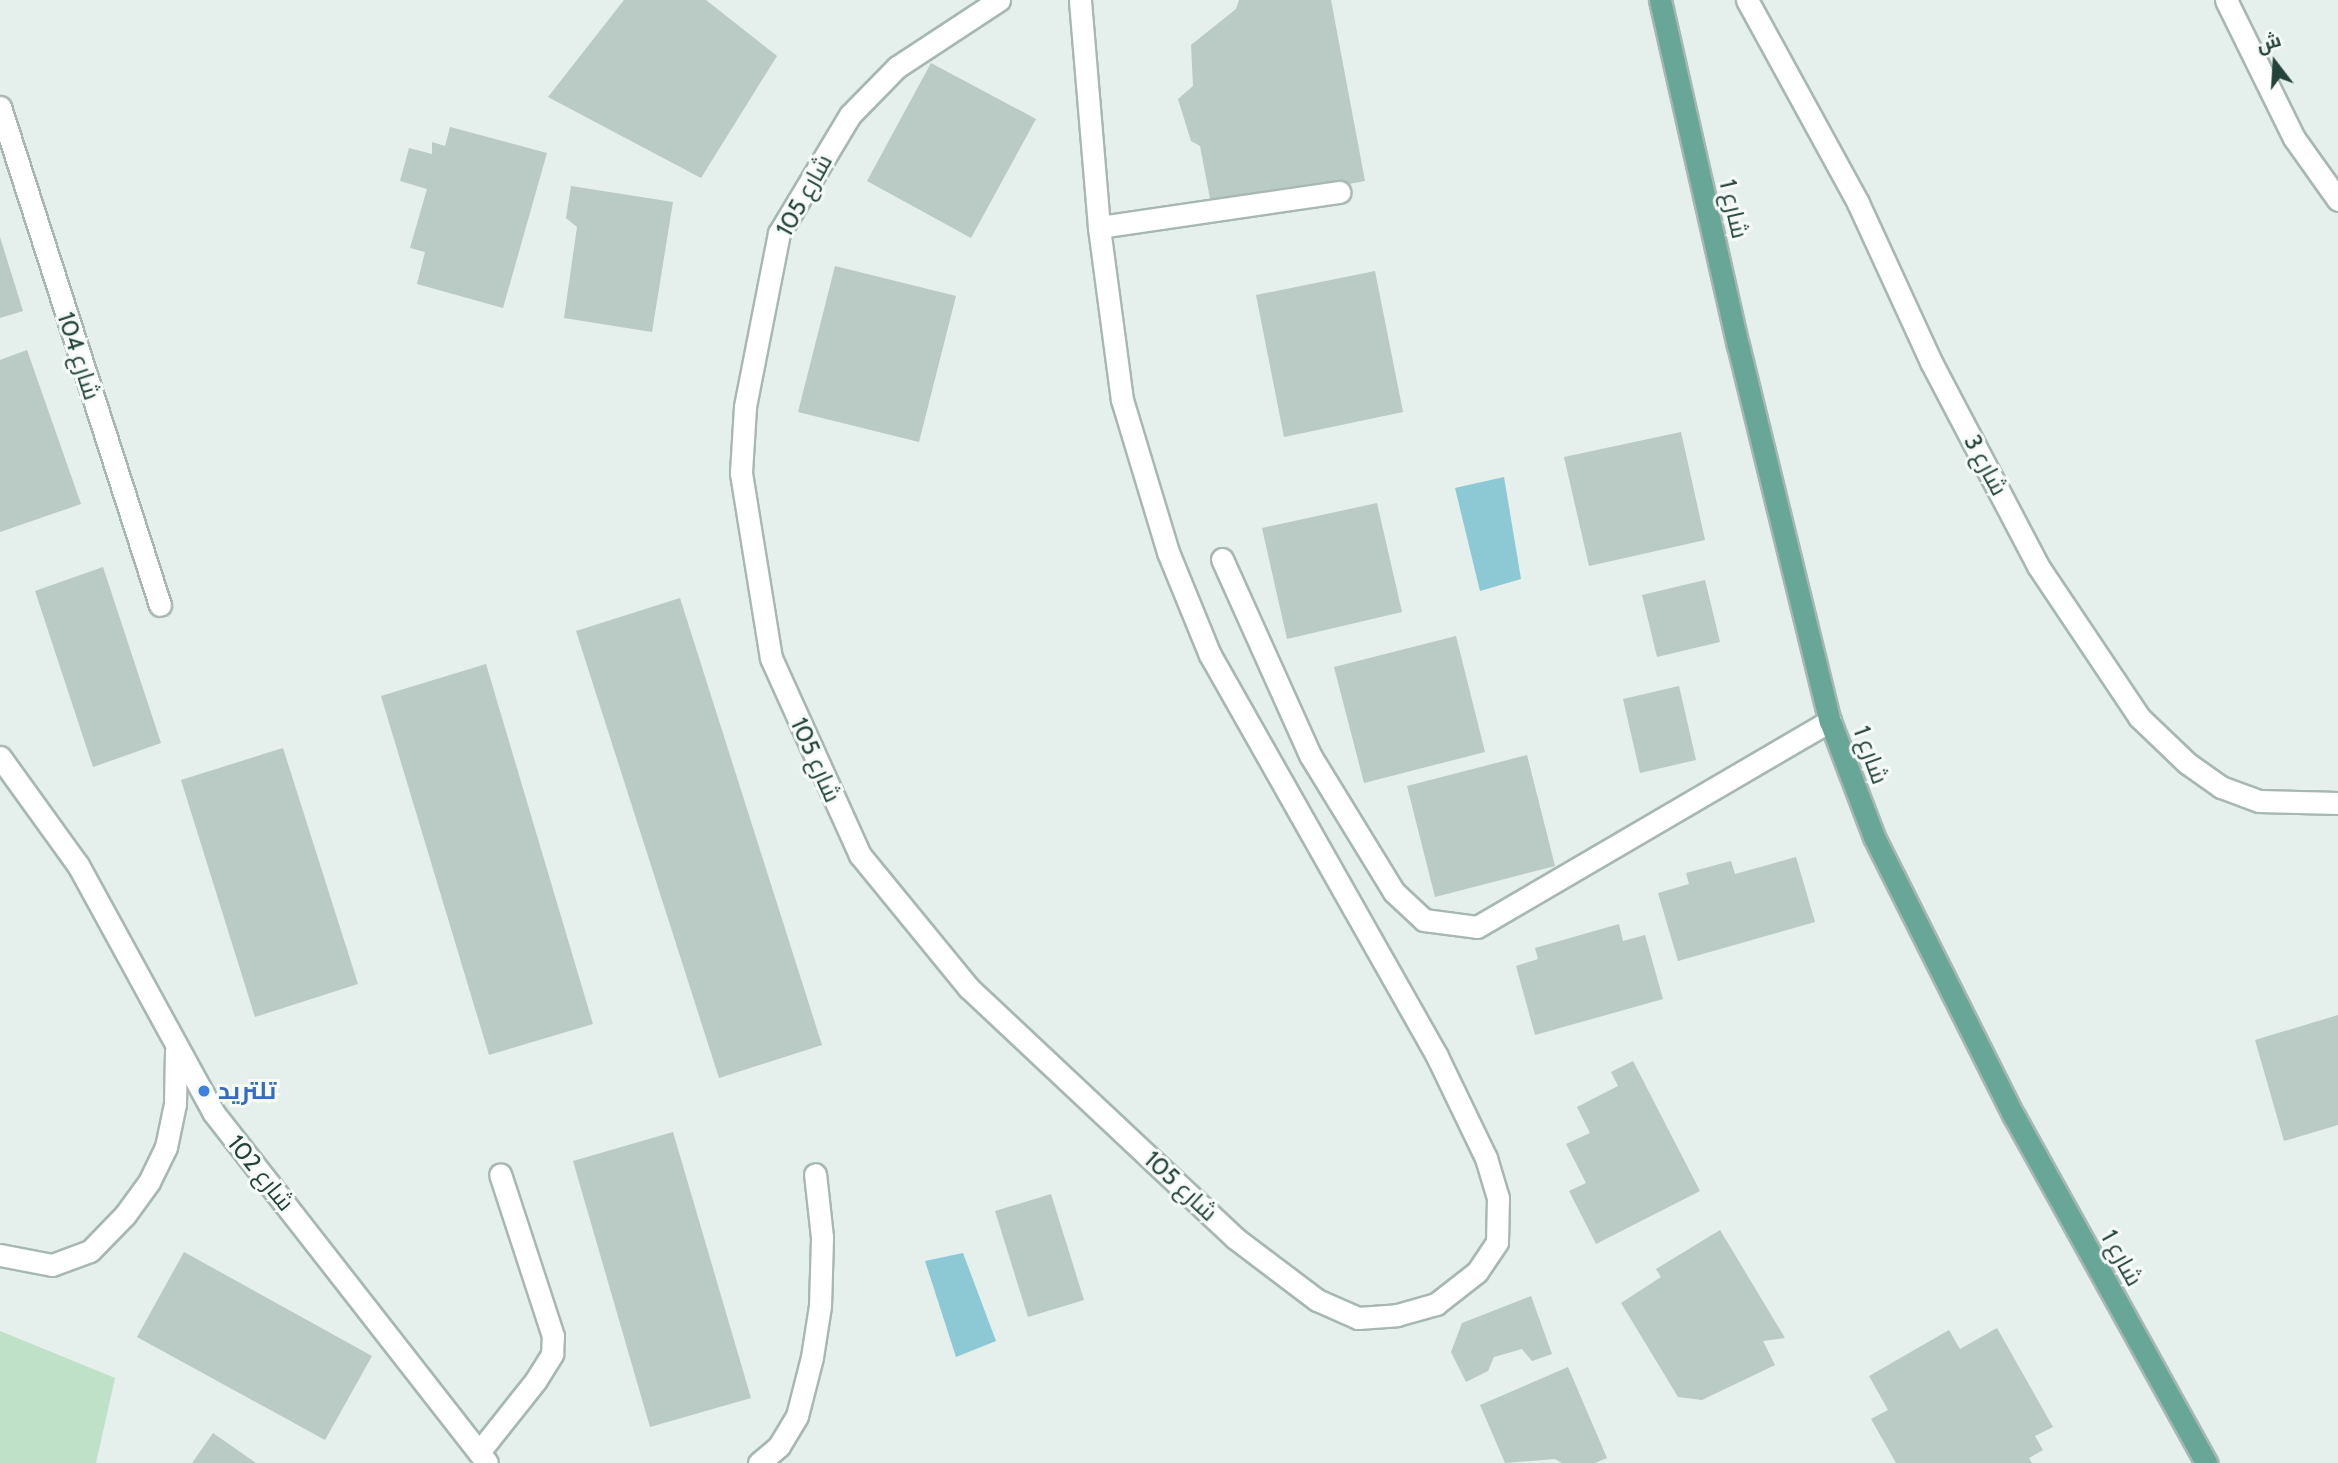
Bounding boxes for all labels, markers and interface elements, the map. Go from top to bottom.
north arrow [2240,28,2310,98]
text: ش [2254,28,2284,57]
street label: شارع 105 [770,149,838,241]
street label: شارع 1 [1713,177,1755,241]
street label: شارع 104 [51,309,107,403]
street label: شارع 3 [1958,430,2014,500]
street label: شارع 105 [785,713,847,807]
street label: شارع 1 [1847,722,1895,788]
place label: تلتريد [218,1077,276,1105]
marker: تلتريد [196,1083,212,1099]
street label: شارع 102 [222,1129,300,1217]
street label: شارع 105 [1138,1145,1224,1227]
street label: شارع 1 [2095,1225,2149,1291]

